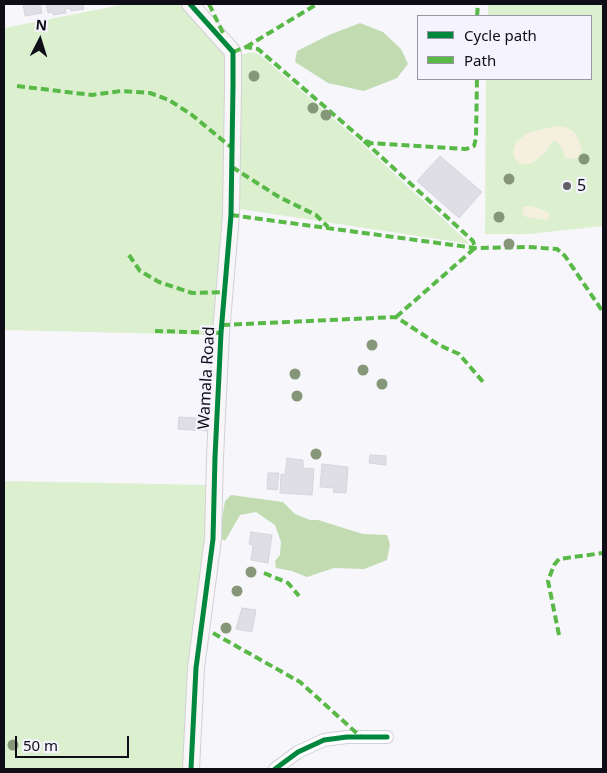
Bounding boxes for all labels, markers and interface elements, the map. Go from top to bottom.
north arrow [15,15,65,65]
text: N [35,15,48,35]
legend [417,15,592,80]
text: Cycle path [464,25,537,45]
text: Path [464,50,496,70]
place label: 5 [577,176,586,196]
marker: 5 [561,180,573,192]
street label: Wamala Road [195,326,219,430]
scale bar [18,726,131,758]
text: 50 m [23,735,58,755]

